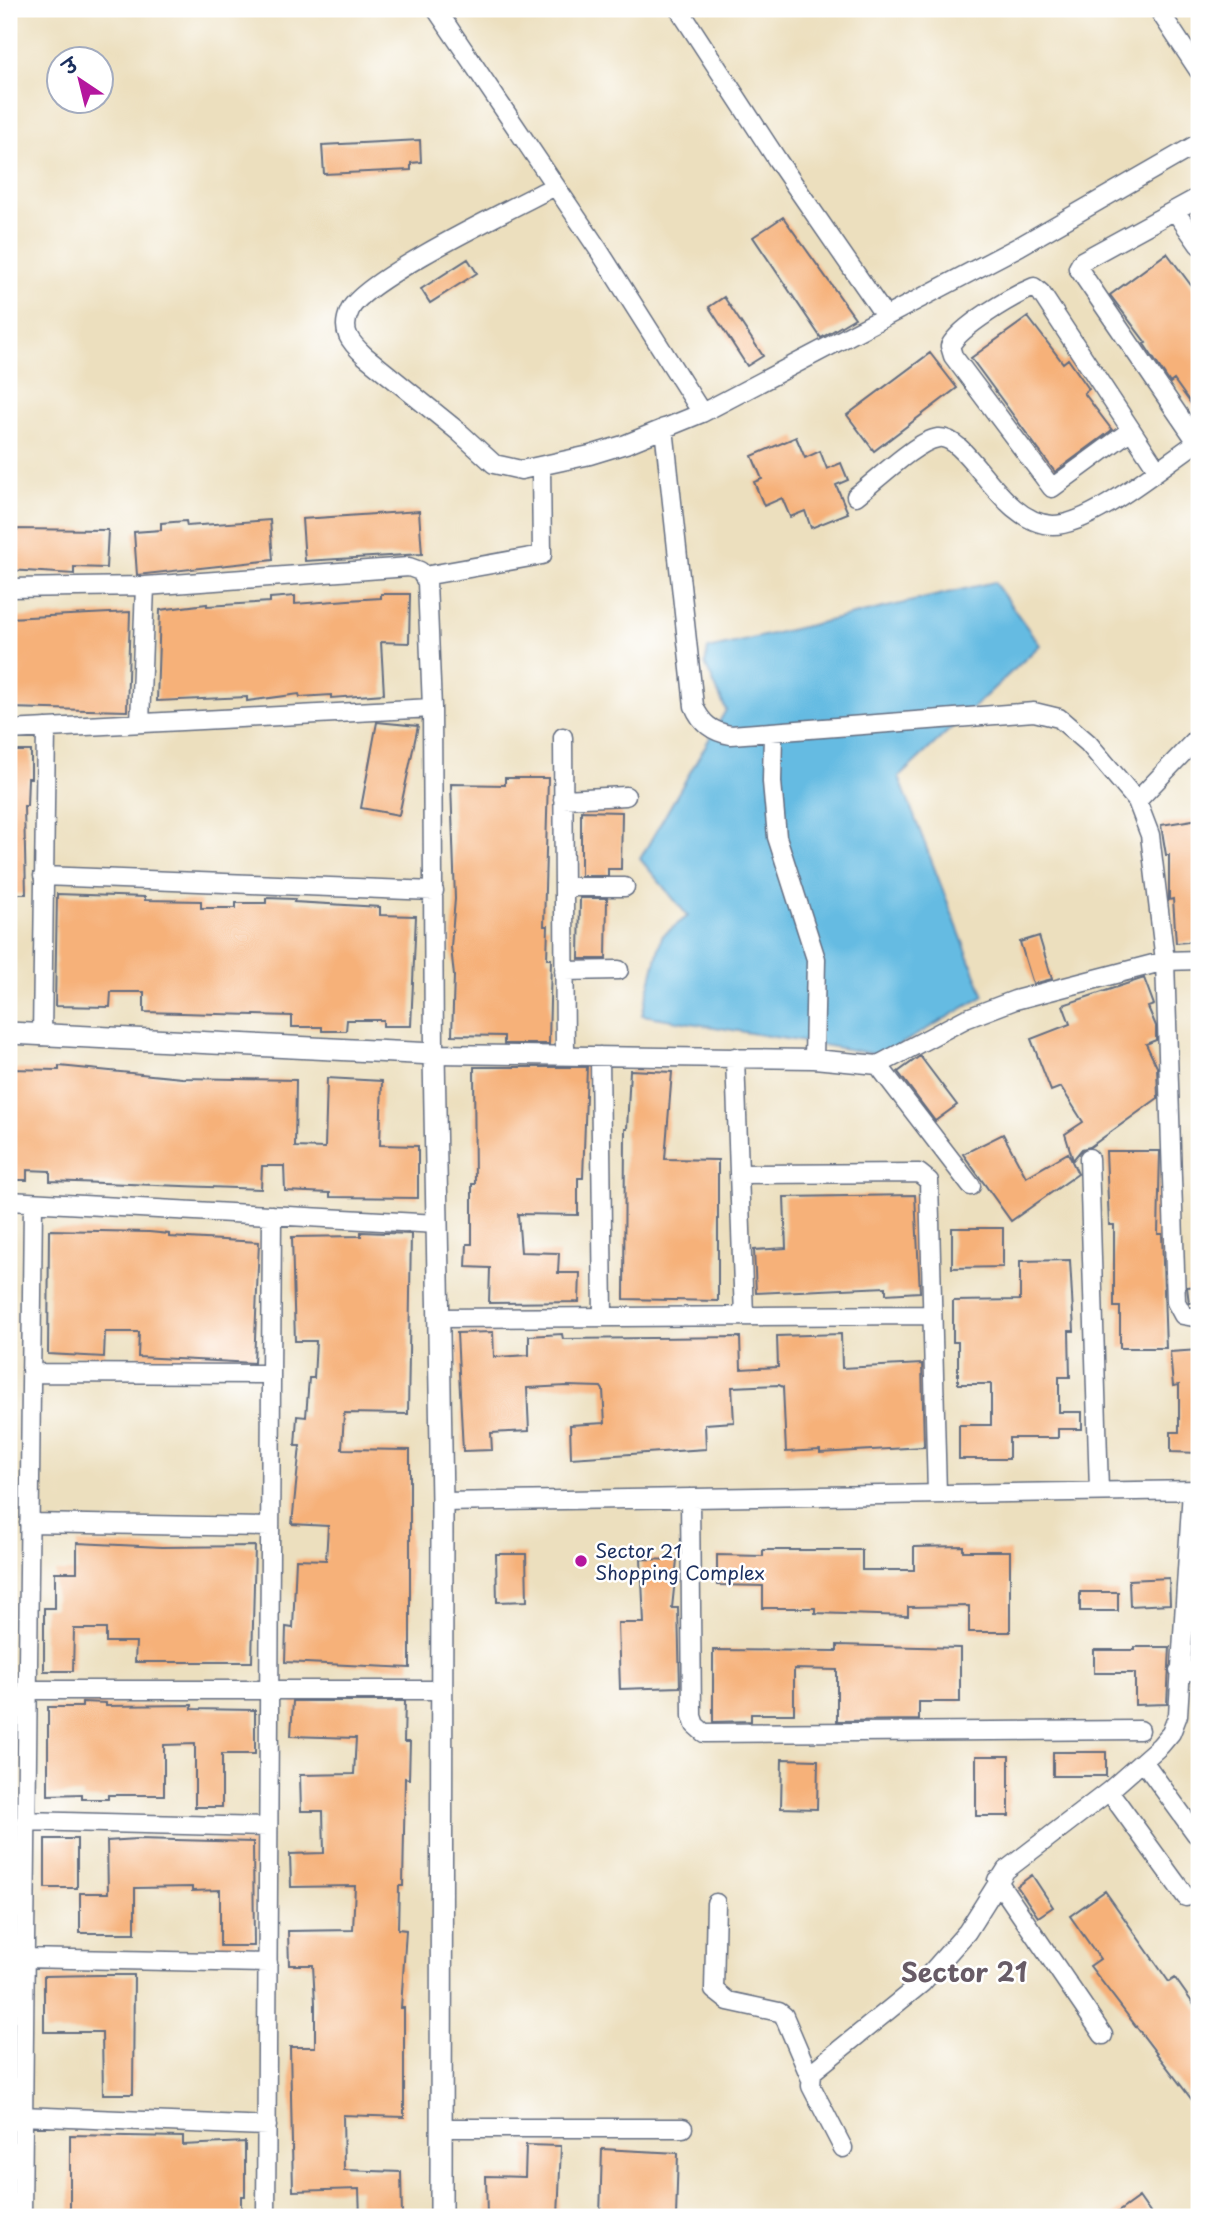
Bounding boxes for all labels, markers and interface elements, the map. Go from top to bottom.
north arrow [46,46,116,116]
text: उ [55,49,85,82]
place label: Sector 21 Shopping Complex [595,1536,765,1586]
marker: Sector 21 Shopping Complex [573,1553,589,1569]
district label: Sector 21 [901,1952,1027,1991]

